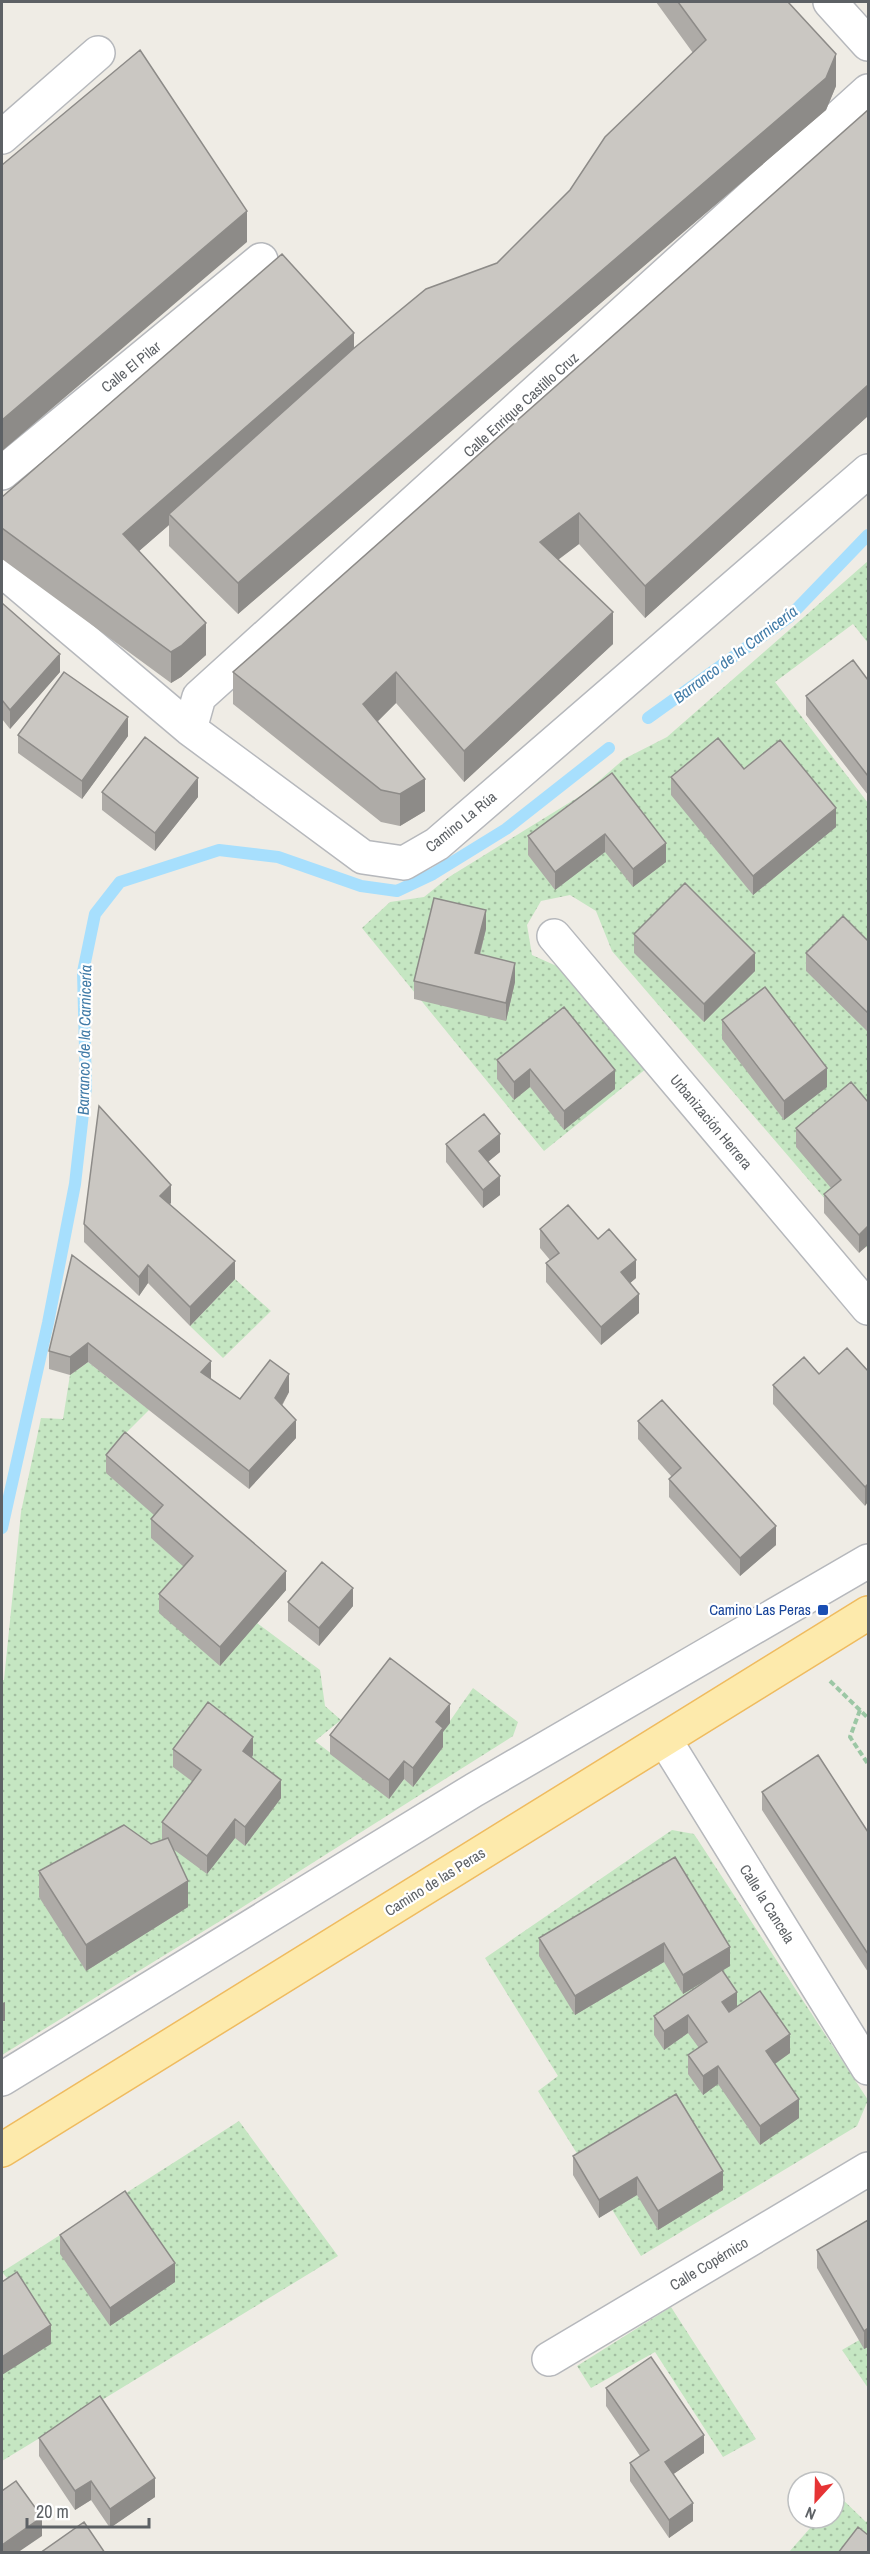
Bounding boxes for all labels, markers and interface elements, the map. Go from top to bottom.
street label: Calle El Pilar [96,336,165,397]
street label: Calle Enrique Castillo Cruz [459,347,583,462]
water label: Barranco de la Carnicería [668,600,802,708]
street label: Camino La Rúa [421,786,501,857]
water label: Barranco de la Carnicería [72,965,96,1115]
street label: Urbanización Herrera [665,1070,758,1174]
place label: Camino Las Peras [709,1599,811,1620]
marker: Camino Las Peras [816,1603,830,1617]
street label: Camino de las Peras [380,1842,489,1921]
street label: Calle la Cancela [735,1860,800,1947]
street label: Calle Copérnico [666,2232,752,2295]
north arrow [786,2470,846,2530]
scale bar [27,2491,148,2529]
text: 20 m [36,2499,69,2524]
text: N [802,2502,819,2526]

